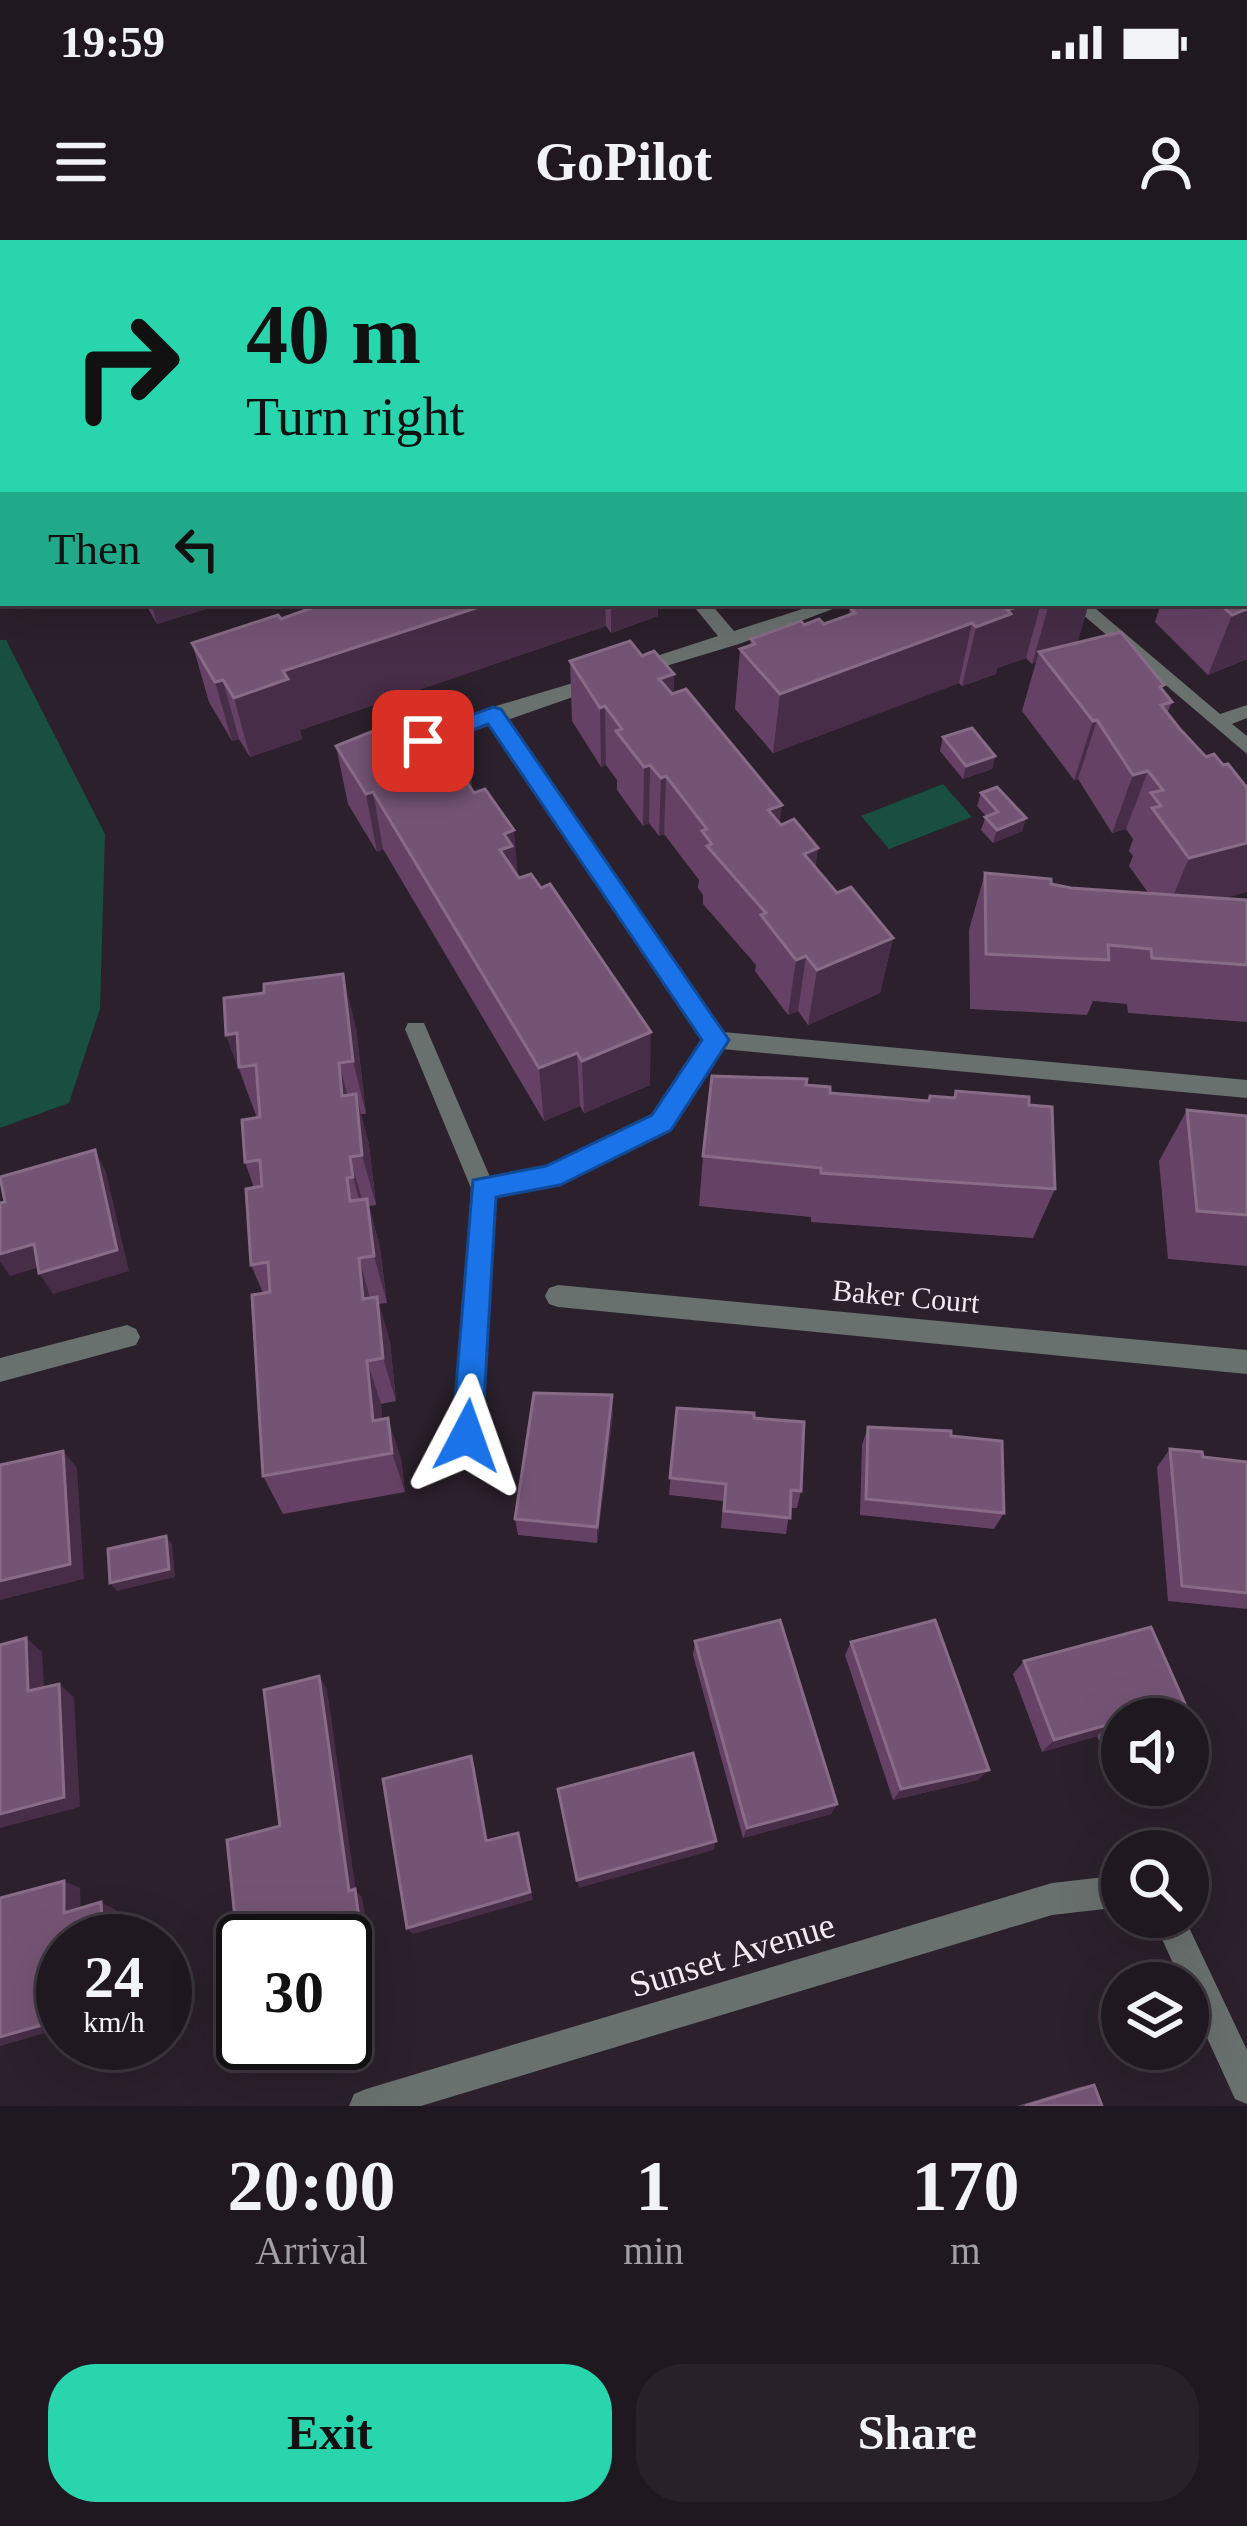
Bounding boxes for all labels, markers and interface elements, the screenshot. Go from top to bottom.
text: 19:59 [60,17,165,67]
icon: menu [48,129,114,195]
icon: person [1133,129,1199,195]
text: GoPilot [535,132,712,192]
icon: right [48,288,204,444]
text: 40 m [246,288,421,381]
text: Turn right [246,387,465,447]
icon: left [164,516,230,582]
text: Then [48,524,140,574]
pin [372,690,474,792]
icon: arrive [390,708,456,774]
street label: Baker Court [831,1273,982,1319]
position arrow [404,1373,530,1499]
map controls [1101,1698,1209,2070]
button: sound [1101,1698,1209,1806]
button: search [1101,1830,1209,1938]
street label: Sunset Avenue [625,1905,839,2005]
speed limit sign: 30 [216,1914,372,2070]
text: 24 [84,1944,144,2010]
button: layers [1101,1962,1209,2070]
text: km/h [83,2005,145,2038]
text: 20:00 [228,2146,396,2226]
text: 1 [635,2146,671,2226]
text: 170 [911,2146,1019,2226]
text: Arrival [255,2229,368,2272]
text: min [623,2229,684,2272]
text: m [950,2229,981,2272]
button: Exit [48,2364,612,2502]
button: Share [636,2364,1199,2502]

